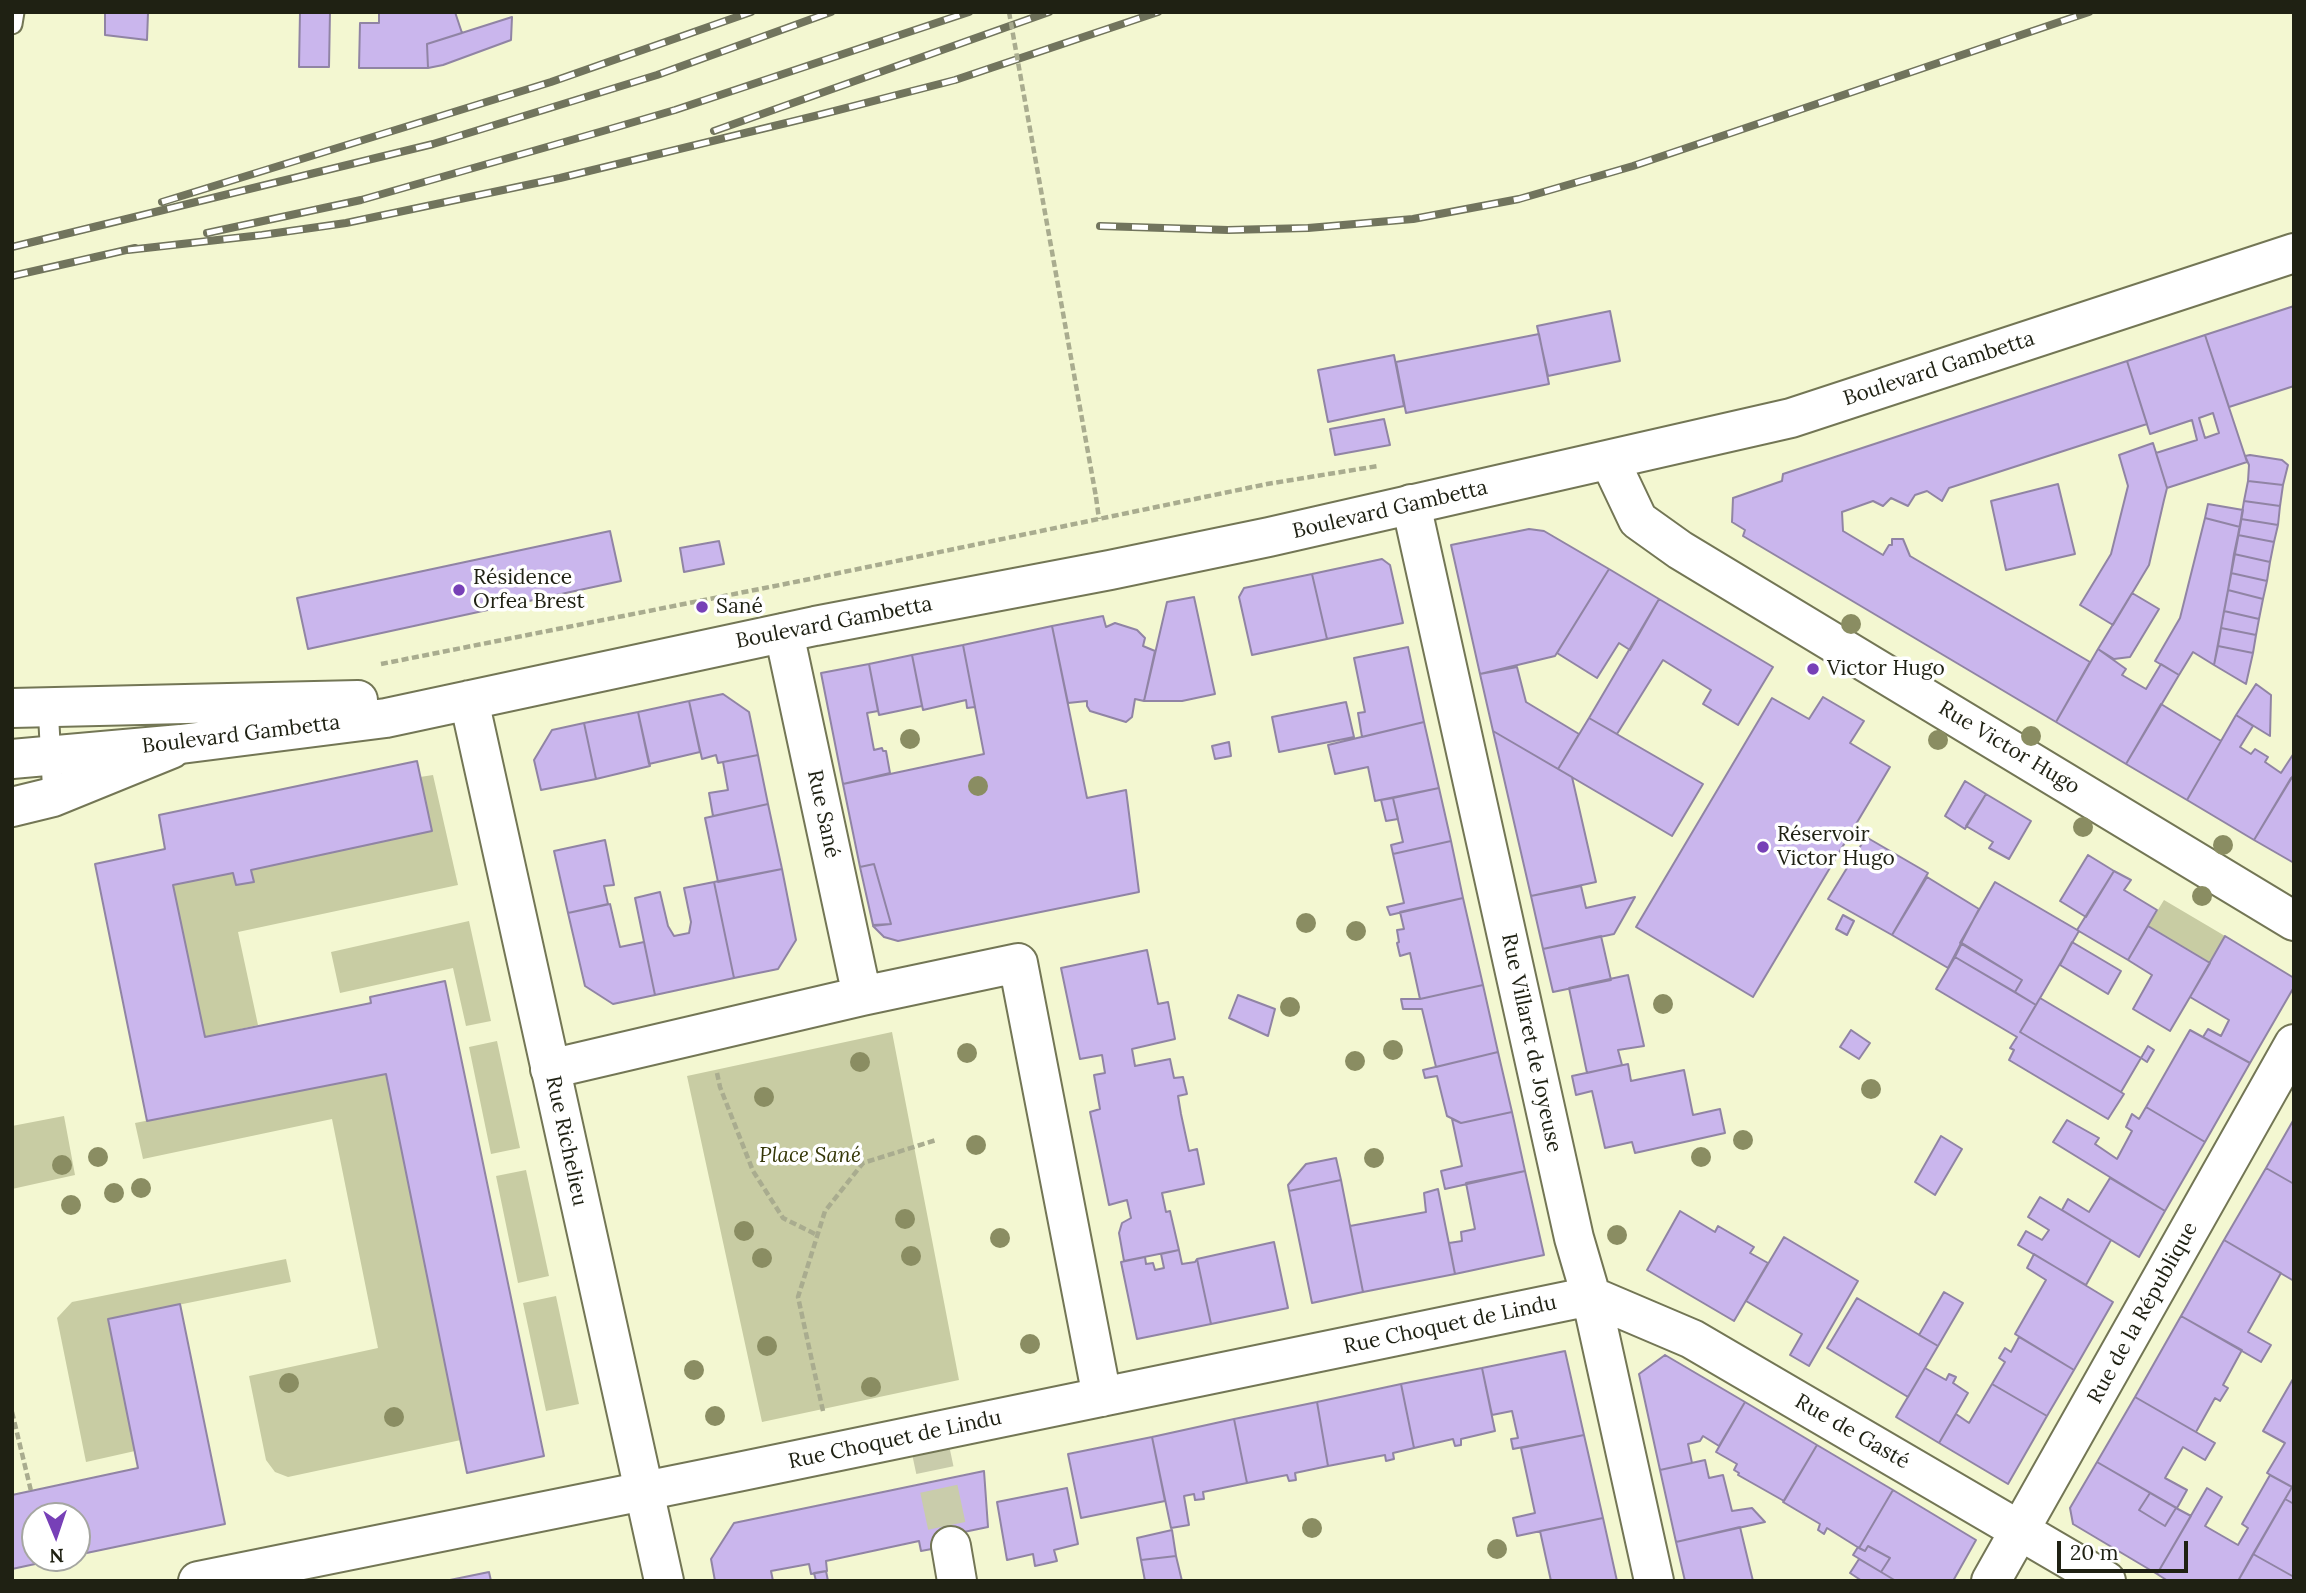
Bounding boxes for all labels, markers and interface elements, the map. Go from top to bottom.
street label: Boulevard Gambetta [1840,326,2038,412]
street label: Boulevard Gambetta [1290,475,1490,545]
place label: Résidence Orfea Brest [473,565,585,615]
marker: Résidence Orfea Brest [451,582,467,598]
street label: Boulevard Gambetta [734,592,934,654]
place label: Sané [716,594,763,620]
marker: Sané [694,599,710,615]
place label: Victor Hugo [1827,656,1945,682]
marker: Victor Hugo [1805,661,1821,677]
street label: Rue Victor Hugo [1934,696,2084,800]
street label: Boulevard Gambetta [140,710,342,760]
street label: Rue Sané [801,768,845,860]
place label: Réservoir Victor Hugo [1777,822,1895,872]
marker: Réservoir Victor Hugo [1755,839,1771,855]
street label: Rue Villaret de Joyeuse [1495,931,1567,1155]
street label: Rue Richelieu [540,1074,592,1208]
park label: Place Sané [759,1143,861,1169]
street label: Rue de la République [2083,1218,2203,1408]
street label: Rue Choquet de Lindu [1341,1290,1559,1360]
street label: Rue de Gasté [1790,1389,1914,1475]
street label: Rue Choquet de Lindu [786,1405,1004,1475]
north arrow [21,1502,91,1572]
scale bar [2061,1526,2192,1570]
text: 20 m [2070,1539,2119,1566]
text: N [49,1544,64,1568]

